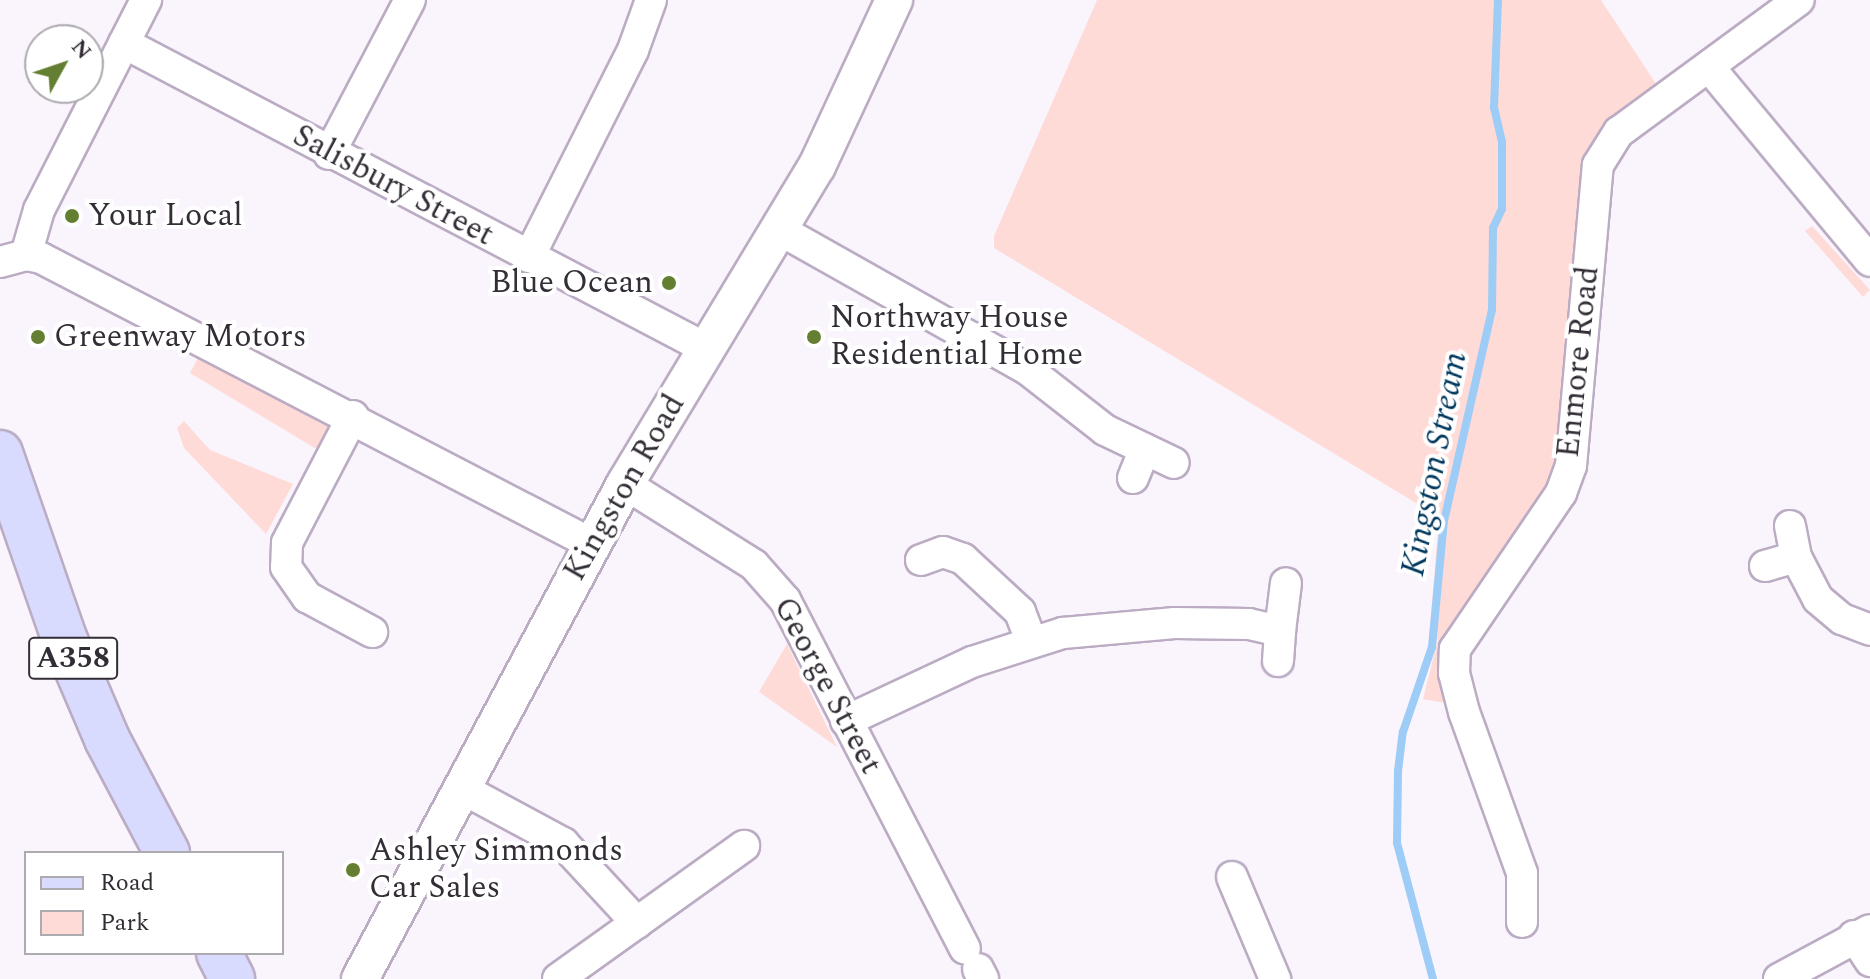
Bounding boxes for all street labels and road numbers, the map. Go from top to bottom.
street label: Salisbury Street [286,117,500,255]
street label: Enmore Road [1550,264,1608,460]
street label: Kingston Road [556,388,694,588]
street label: George Street [764,591,890,781]
road number: A358 [27,632,119,684]

